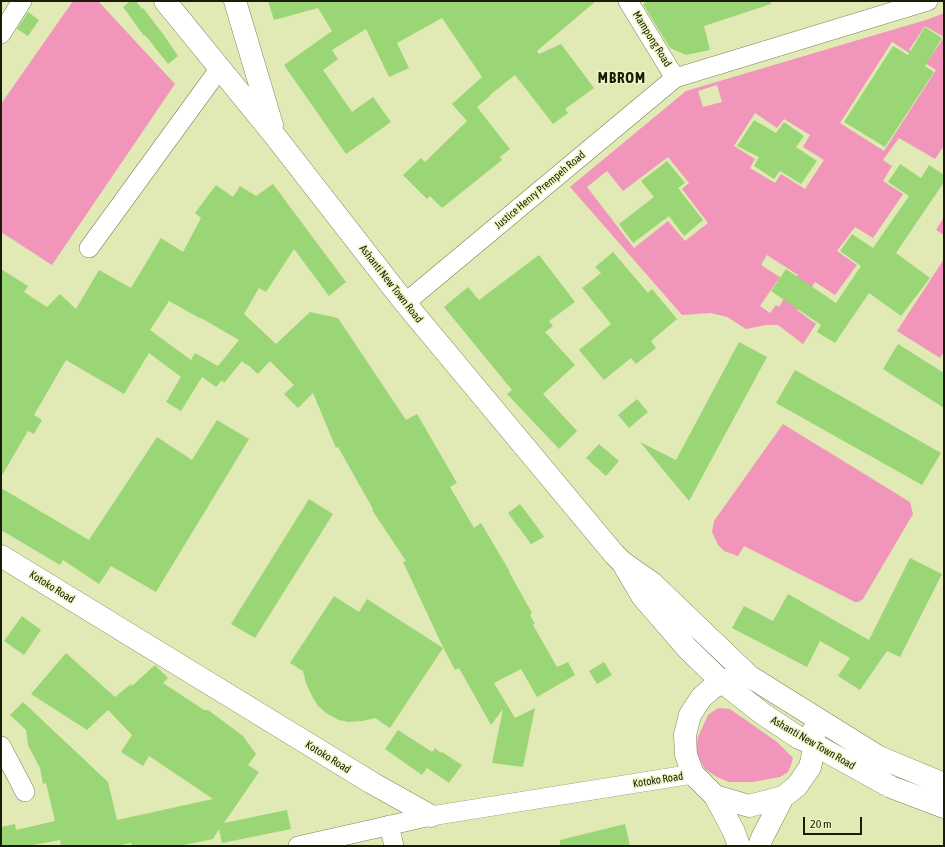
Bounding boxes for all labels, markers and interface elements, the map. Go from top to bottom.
street label: Mampong Road [630,9,674,69]
district label: MBROM [598,69,646,87]
street label: Justice Henry Prempeh Road [492,148,588,232]
street label: Ashanti New Town Road [356,242,426,326]
street label: Kotoko Road [27,568,77,606]
street label: Ashanti New Town Road [768,713,858,773]
street label: Kotoko Road [303,738,353,776]
street label: Kotoko Road [632,770,684,790]
scale bar [805,809,864,835]
text: 20 m [810,817,832,831]

